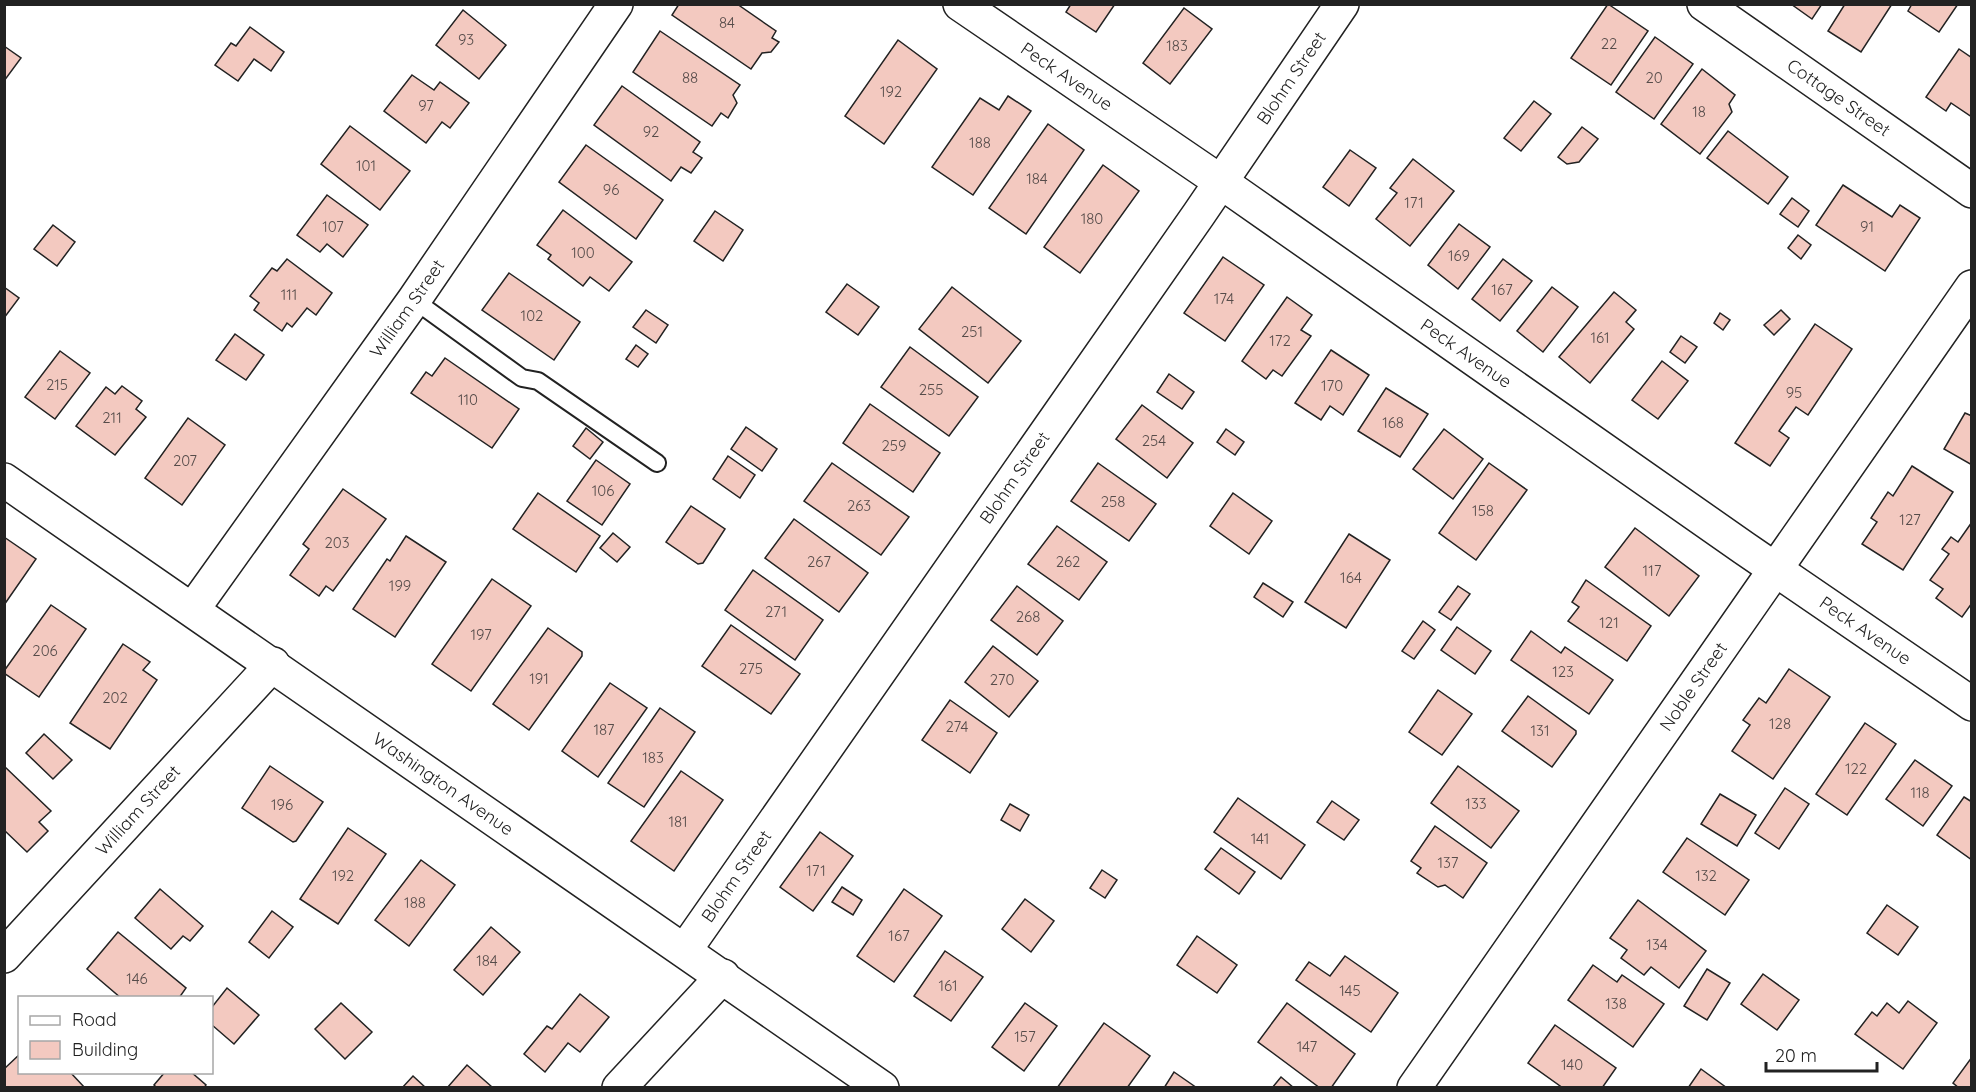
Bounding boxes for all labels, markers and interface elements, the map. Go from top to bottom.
house number: 84 [719,13,735,32]
street label: Blohm Street [1251,27,1331,129]
house number: 93 [458,30,474,49]
house number: 22 [1601,34,1617,53]
house number: 183 [1166,36,1188,55]
street label: Peck Avenue [1017,37,1117,116]
street label: Cottage Street [1783,53,1895,141]
house number: 88 [682,68,698,87]
house number: 20 [1645,68,1663,87]
house number: 192 [880,82,902,101]
house number: 97 [418,96,434,115]
house number: 18 [1692,102,1706,121]
house number: 92 [643,122,659,141]
house number: 188 [969,133,991,152]
house number: 101 [356,156,376,175]
house number: 184 [1026,169,1048,188]
house number: 96 [603,180,619,199]
house number: 171 [1404,193,1424,212]
house number: 180 [1081,209,1103,228]
house number: 107 [322,217,344,236]
house number: 91 [1860,217,1874,236]
house number: 100 [571,243,595,262]
house number: 169 [1448,246,1470,265]
street label: William Street [364,255,449,362]
house number: 167 [1491,280,1513,299]
house number: 111 [281,285,297,304]
house number: 174 [1214,289,1234,308]
house number: 102 [521,306,543,325]
street label: Peck Avenue [1416,313,1516,393]
house number: 251 [961,322,983,341]
house number: 161 [1590,328,1610,347]
house number: 172 [1269,331,1291,350]
house number: 215 [46,375,68,394]
house number: 170 [1321,376,1343,395]
house number: 255 [919,380,943,399]
house number: 95 [1786,383,1802,402]
house number: 110 [458,390,478,409]
house number: 211 [102,408,122,427]
house number: 168 [1382,413,1404,432]
street label: Blohm Street [974,427,1055,528]
house number: 254 [1142,431,1166,450]
house number: 259 [882,436,906,455]
house number: 207 [173,451,197,470]
house number: 106 [592,481,614,500]
house number: 258 [1101,492,1125,511]
house number: 263 [847,496,871,515]
house number: 158 [1472,501,1494,520]
house number: 127 [1899,510,1921,529]
house number: 203 [324,533,350,552]
house number: 267 [807,552,831,571]
house number: 262 [1056,552,1080,571]
house number: 117 [1643,561,1662,580]
house number: 164 [1340,568,1362,587]
house number: 199 [389,576,411,595]
street label: Peck Avenue [1815,591,1916,670]
house number: 271 [765,602,787,621]
house number: 268 [1016,607,1040,626]
house number: 121 [1599,613,1619,632]
house number: 197 [470,625,492,644]
street label: Noble Street [1654,638,1732,735]
house number: 206 [32,641,58,660]
house number: 275 [739,659,763,678]
house number: 123 [1552,662,1574,681]
house number: 191 [529,669,549,688]
house number: 270 [990,670,1014,689]
house number: 202 [102,688,128,707]
house number: 128 [1769,714,1791,733]
house number: 274 [945,717,969,736]
house number: 187 [594,720,615,739]
house number: 131 [1531,721,1549,740]
street label: Washington Avenue [368,727,518,840]
house number: 183 [642,748,664,767]
house number: 122 [1845,759,1867,778]
street label: William Street [90,760,185,860]
house number: 118 [1910,783,1930,802]
house number: 133 [1465,794,1487,813]
house number: 196 [271,795,293,814]
house number: 181 [668,812,688,831]
street label: Blohm Street [696,825,776,927]
house number: 141 [1251,829,1269,848]
house number: 137 [1437,853,1459,872]
house number: 171 [806,861,826,880]
house number: 192 [332,866,354,885]
house number: 132 [1695,866,1717,885]
house number: 188 [404,893,426,912]
house number: 167 [888,926,910,945]
house number: 134 [1646,935,1668,954]
house number: 184 [476,951,498,970]
house number: 146 [126,969,148,988]
house number: 161 [938,976,958,995]
house number: 145 [1339,981,1361,1000]
house number: 138 [1605,994,1627,1013]
legend [18,996,213,1074]
text: Road [72,1008,117,1031]
house number: 157 [1014,1027,1036,1046]
scale bar [1766,1035,1877,1073]
house number: 147 [1297,1037,1318,1056]
text: Building [72,1038,138,1061]
text: 20 m [1775,1044,1817,1067]
house number: 140 [1561,1055,1583,1074]

